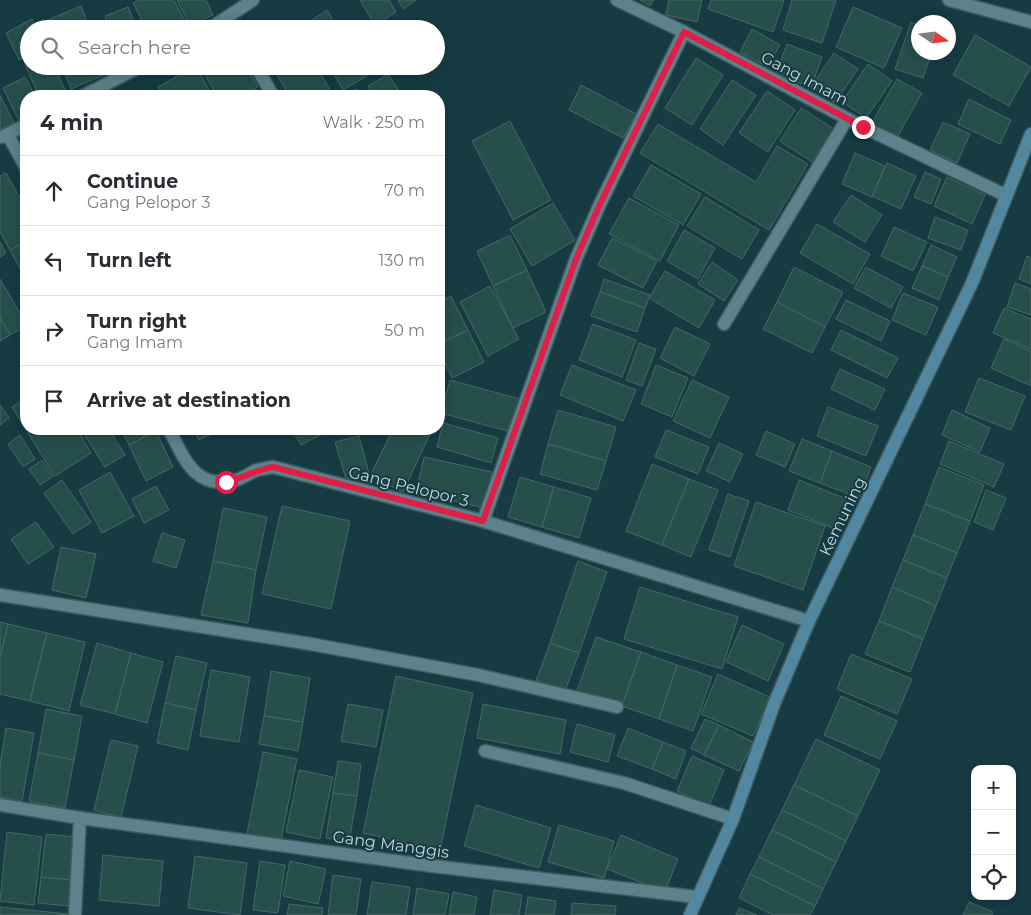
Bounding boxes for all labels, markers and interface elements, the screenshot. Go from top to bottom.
north arrow [911,15,956,60]
search box [20,20,445,75]
icon: search [38,34,66,62]
text: Search here [78,36,191,59]
street label: Gang Imam [758,48,852,109]
text: 4 min [40,110,103,135]
text: Walk · 250 m [322,113,425,132]
route end [852,116,875,139]
text: Continue [87,170,178,193]
icon: ahead [40,177,68,205]
text: 70 m [384,181,425,200]
text: Gang Pelopor 3 [87,193,211,212]
icon: left [40,247,68,275]
text: Turn left [87,249,172,272]
text: 130 m [378,251,425,270]
text: Turn right [87,310,187,333]
icon: right [40,317,68,345]
text: 50 m [384,321,425,340]
text: Gang Imam [87,333,183,352]
icon: arrive [40,387,68,415]
text: Arrive at destination [87,389,291,412]
street label: Gang Pelopor 3 [347,462,471,511]
route start [215,471,238,494]
street label: Kemuning [815,474,870,559]
map controls [971,765,1016,900]
button: + [971,765,1016,810]
button: − [971,810,1016,855]
street label: Gang Manggis [331,827,451,862]
button: locate [971,855,1016,900]

